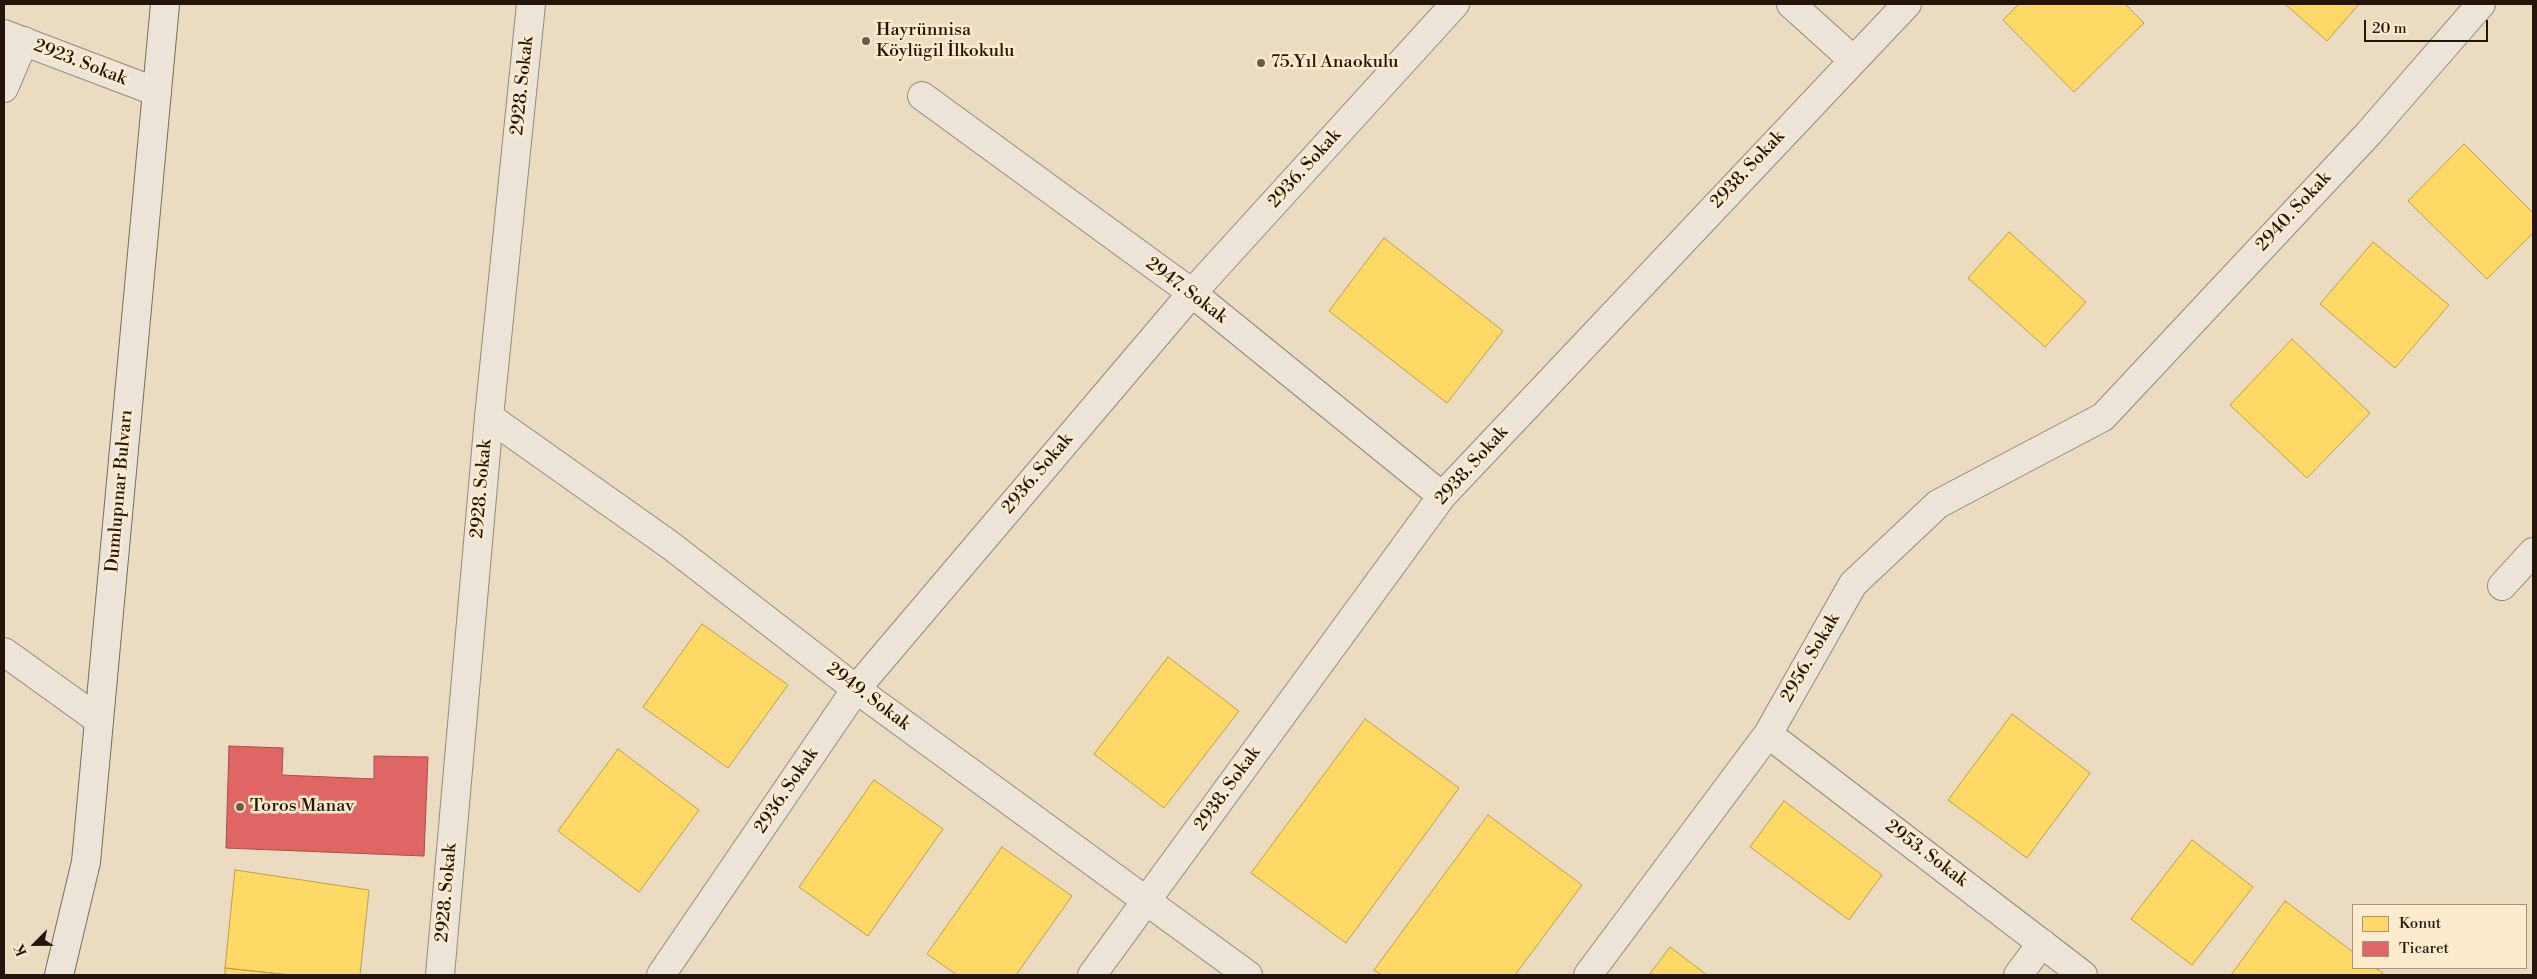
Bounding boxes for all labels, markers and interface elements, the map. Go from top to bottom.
scale bar [2367,10,2491,42]
text: 20 m [2372,19,2407,38]
place label: Hayrünnisa Köylügil İlkokulu [876,20,1015,62]
street label: 2923. Sokak [30,35,130,91]
marker: Hayrünnisa Köylügil İlkokulu [860,35,872,47]
street label: 2928. Sokak [507,36,539,136]
place label: 75.Yıl Anaokulu [1271,52,1399,74]
marker: 75.Yıl Anaokulu [1255,57,1267,69]
street label: 2936. Sokak [1264,125,1346,213]
street label: 2938. Sokak [1706,126,1790,214]
street label: 2940. Sokak [2252,168,2336,256]
street label: 2947. Sokak [1141,253,1231,329]
street label: Dumlupınar Bulvarı [102,409,138,573]
street label: 2938. Sokak [1431,422,1513,510]
street label: 2936. Sokak [998,429,1078,519]
street label: 2928. Sokak [467,439,497,539]
street label: 2956. Sokak [1777,610,1845,706]
street label: 2949. Sokak [822,658,914,736]
street label: 2938. Sokak [1190,743,1266,835]
street label: 2936. Sokak [750,744,824,838]
place label: Toros Manav [250,796,354,818]
marker: Toros Manav [234,801,246,813]
street label: 2953. Sokak [1880,816,1972,892]
street label: 2928. Sokak [432,843,462,943]
legend [2352,904,2527,969]
text: Konut [2399,914,2441,933]
north arrow [10,919,60,969]
text: Ticaret [2399,939,2449,958]
text: K [11,941,32,959]

